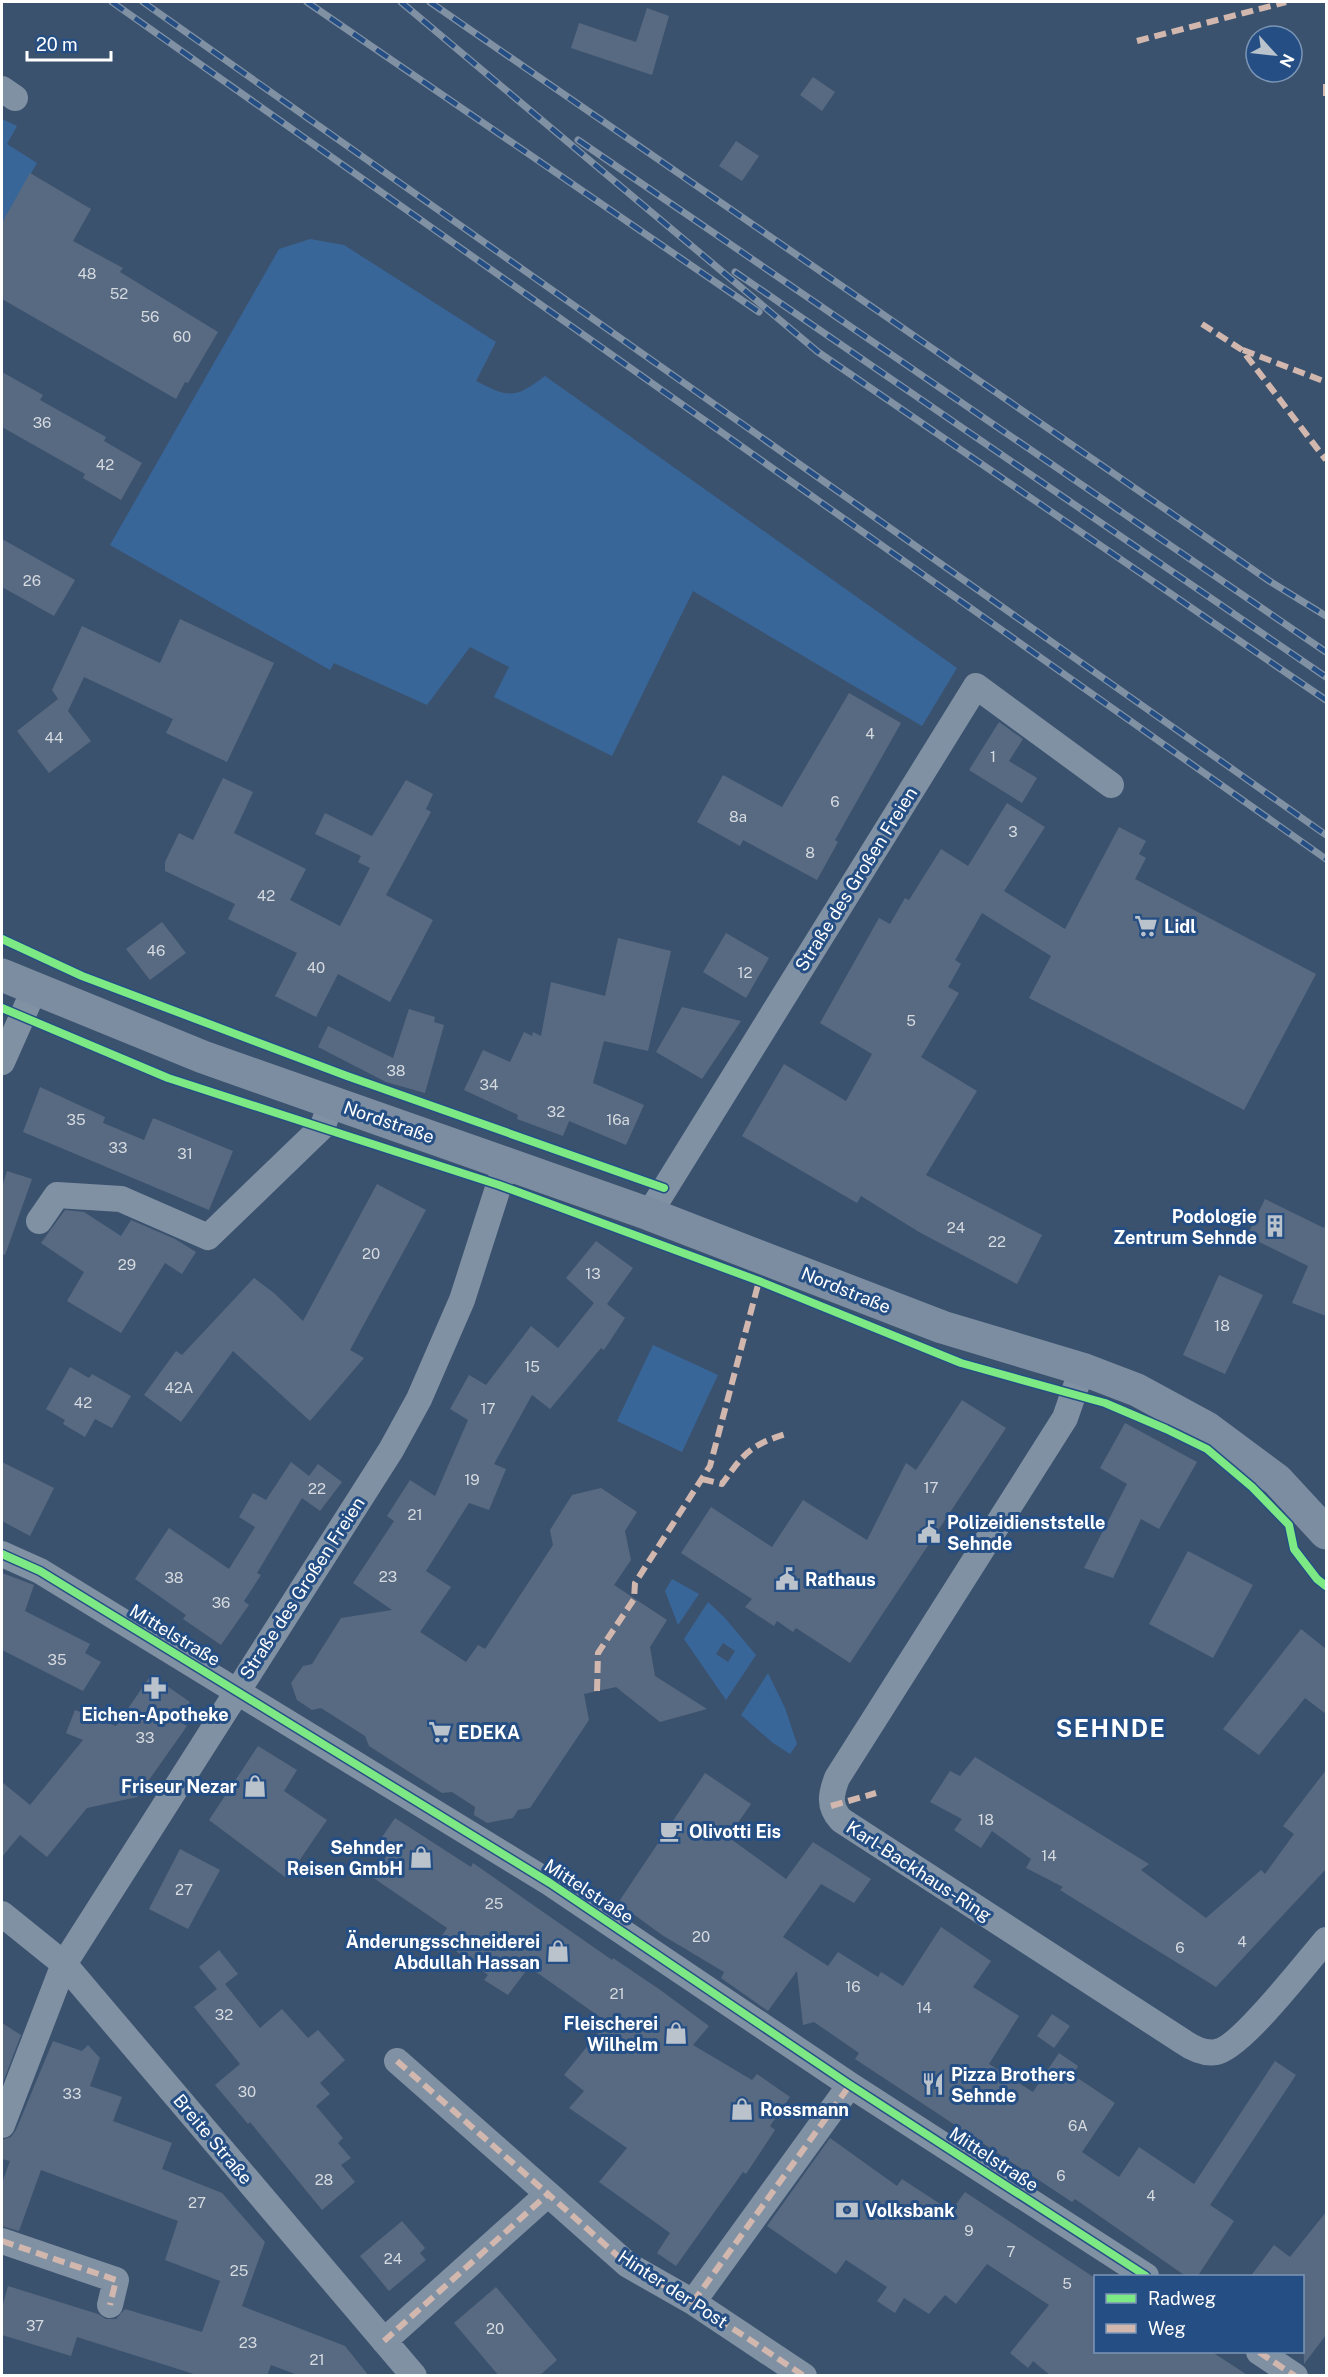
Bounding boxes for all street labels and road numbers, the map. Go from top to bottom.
street label: Straße des Großen Freien [791,783,921,975]
street label: Nordstraße [341,1097,437,1147]
street label: Nordstraße [798,1263,894,1317]
street label: Straße des Großen Freien [235,1493,369,1683]
street label: Mittelstraße [126,1600,224,1670]
street label: Karl-Backhaus-Ring [843,1816,995,1926]
street label: Mittelstraße [540,1854,638,1928]
street label: Breite Straße [169,2090,257,2188]
street label: Mittelstraße [945,2122,1043,2196]
street label: Hinter der Post [614,2246,732,2332]

